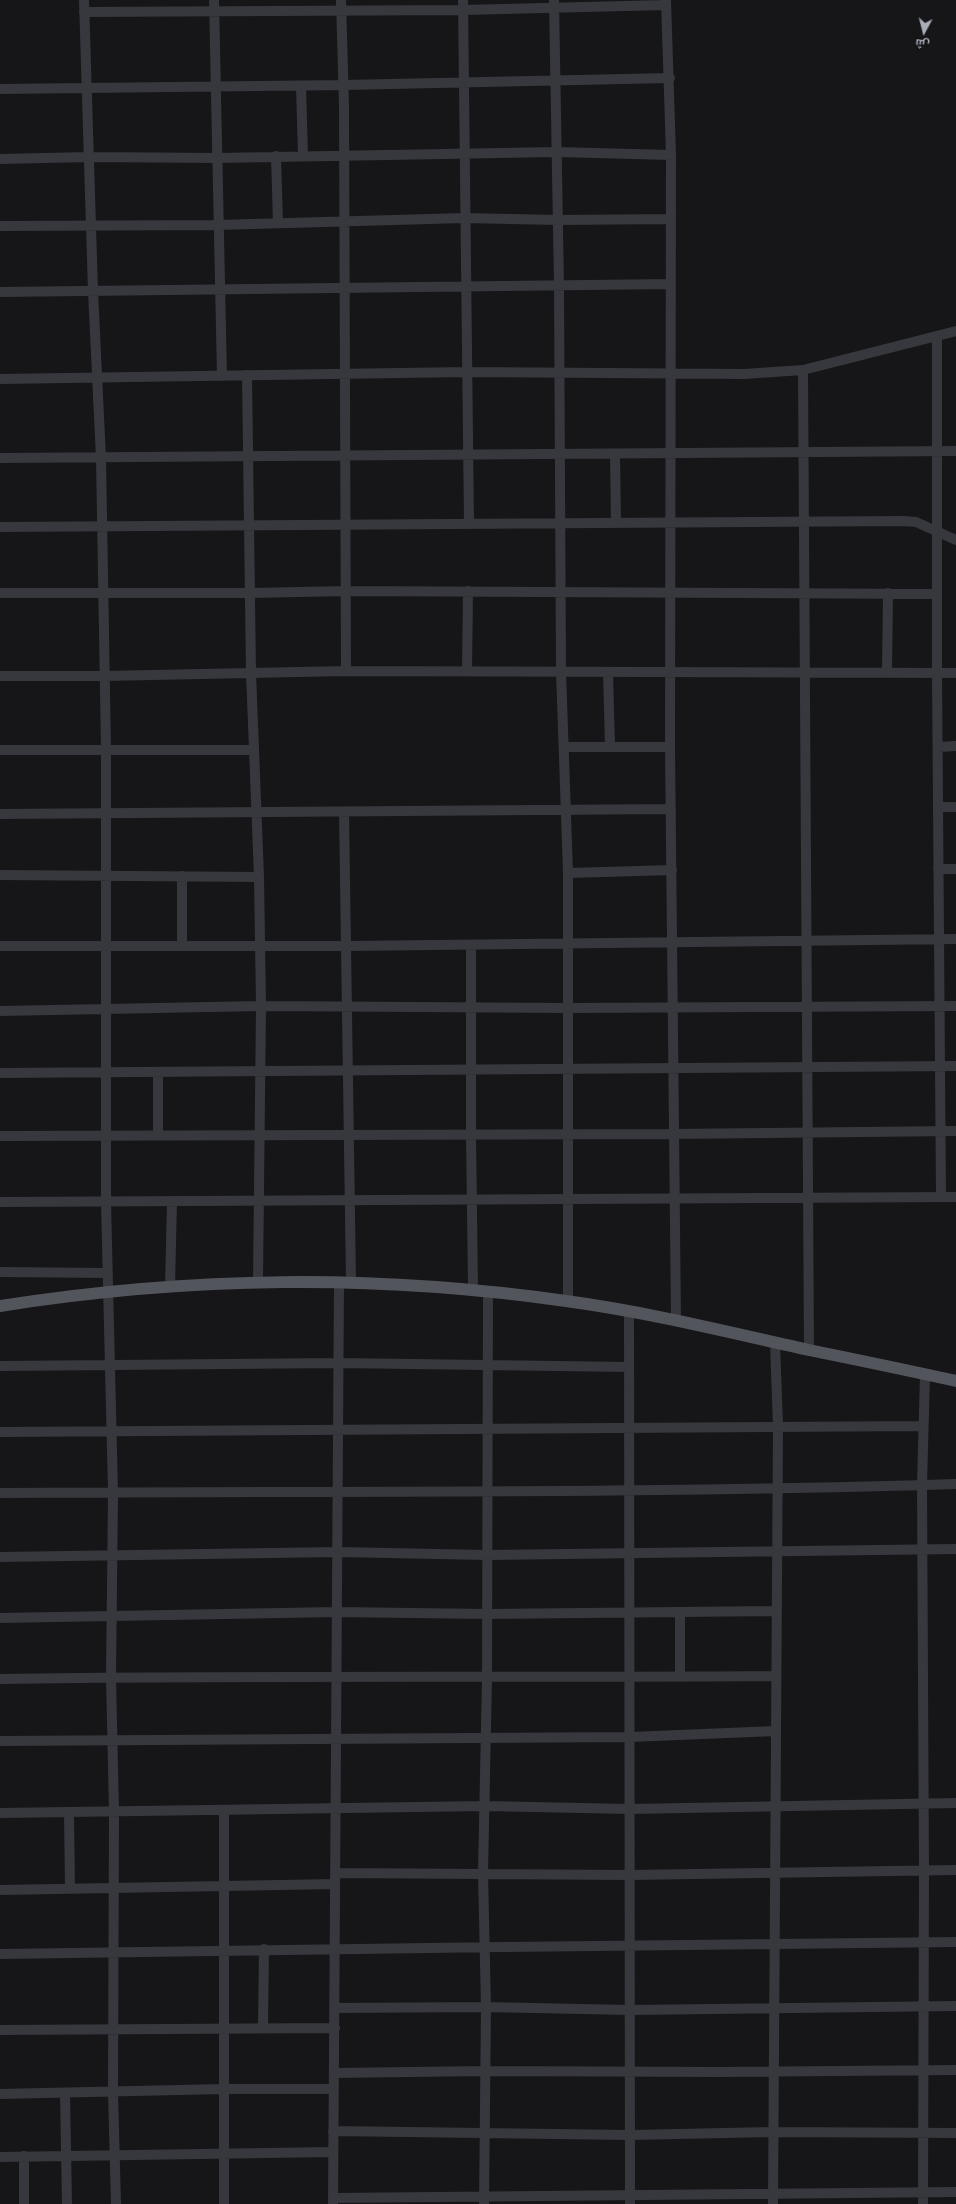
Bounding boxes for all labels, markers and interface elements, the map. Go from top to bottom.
north arrow [904,12,944,52]
text: ش [915,36,930,52]

